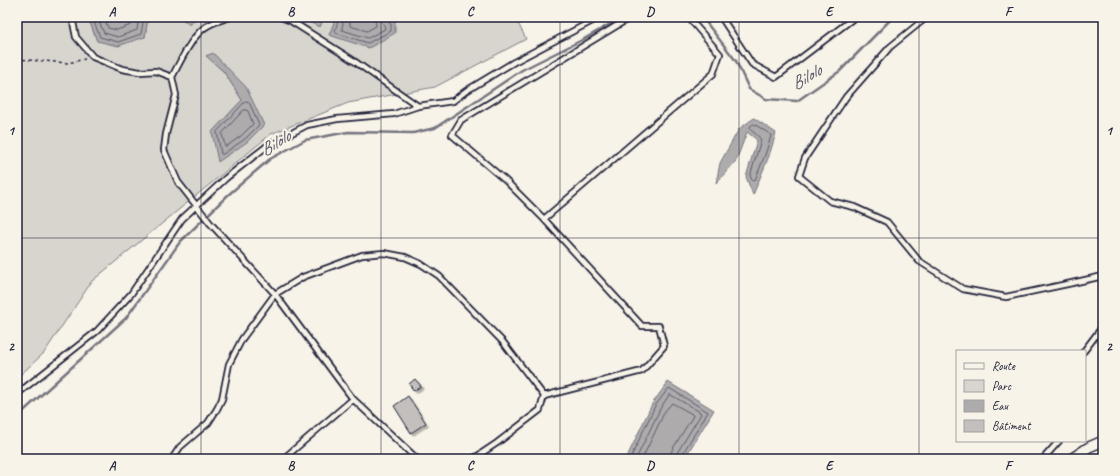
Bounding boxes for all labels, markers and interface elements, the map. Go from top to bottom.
text: A [109,4,117,20]
text: B [288,4,296,20]
text: C [467,4,475,20]
text: D [646,4,655,20]
text: E [826,4,835,20]
text: F [1005,4,1014,20]
water label: Bilolo [787,58,828,95]
text: 1 [8,123,16,139]
text: 1 [1106,123,1114,139]
water label: Bilolo [256,124,297,161]
text: 2 [8,339,15,355]
text: 2 [1106,339,1113,355]
legend [956,350,1086,442]
text: Route [992,358,1016,374]
text: Parc [992,378,1012,394]
text: Eau [992,398,1010,414]
text: Bâtiment [992,418,1031,434]
text: A [109,458,117,474]
text: B [288,458,296,474]
text: C [467,458,475,474]
text: D [646,458,655,474]
text: E [826,458,835,474]
text: F [1005,458,1014,474]

